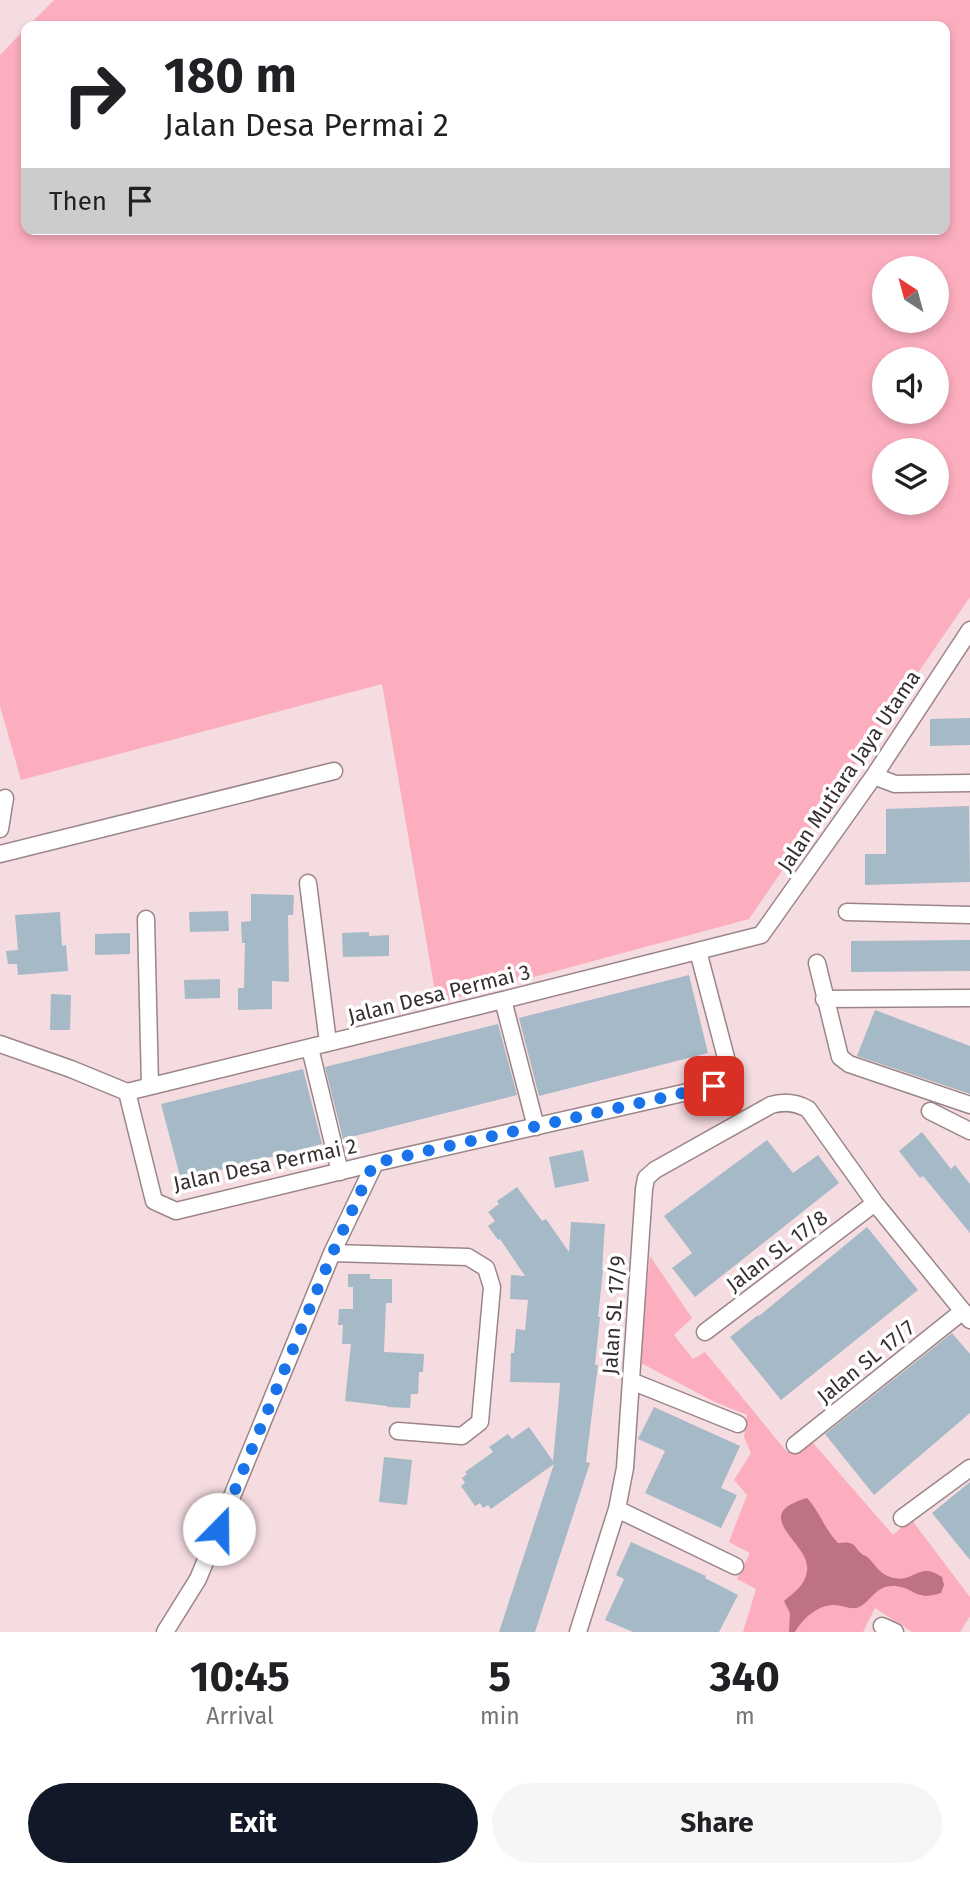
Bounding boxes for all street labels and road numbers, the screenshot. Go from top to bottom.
street label: Jalan Mutiara Jaya Utama [772,665,926,877]
street label: Jalan Desa Permai 3 [345,959,533,1029]
street label: Jalan Desa Permai 2 [171,1133,359,1197]
street label: Jalan SL 17/8 [721,1205,833,1297]
street label: Jalan SL 17/9 [597,1255,631,1375]
street label: Jalan SL 17/7 [812,1315,920,1409]

